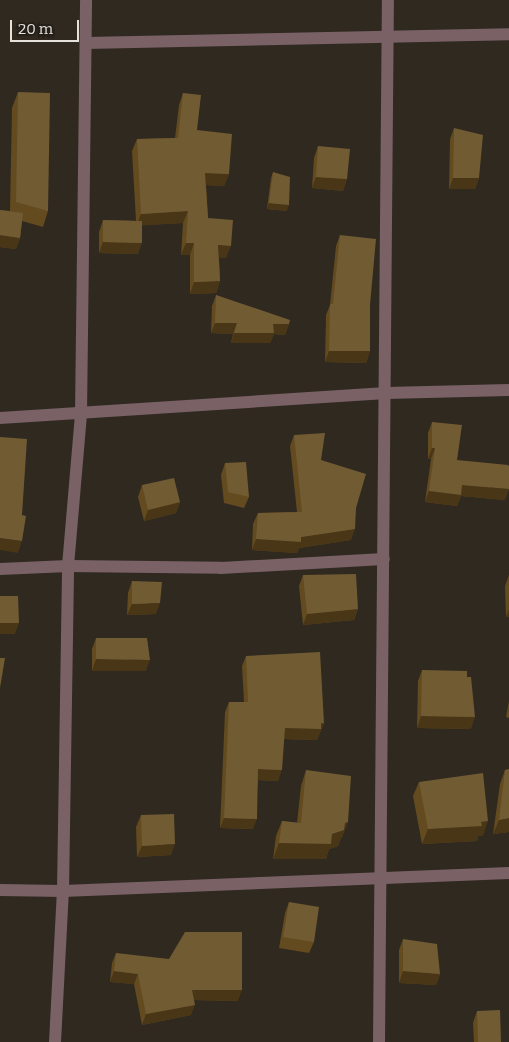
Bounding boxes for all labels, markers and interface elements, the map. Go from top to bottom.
scale bar [12,10,81,42]
text: 20 m [18,20,53,38]

